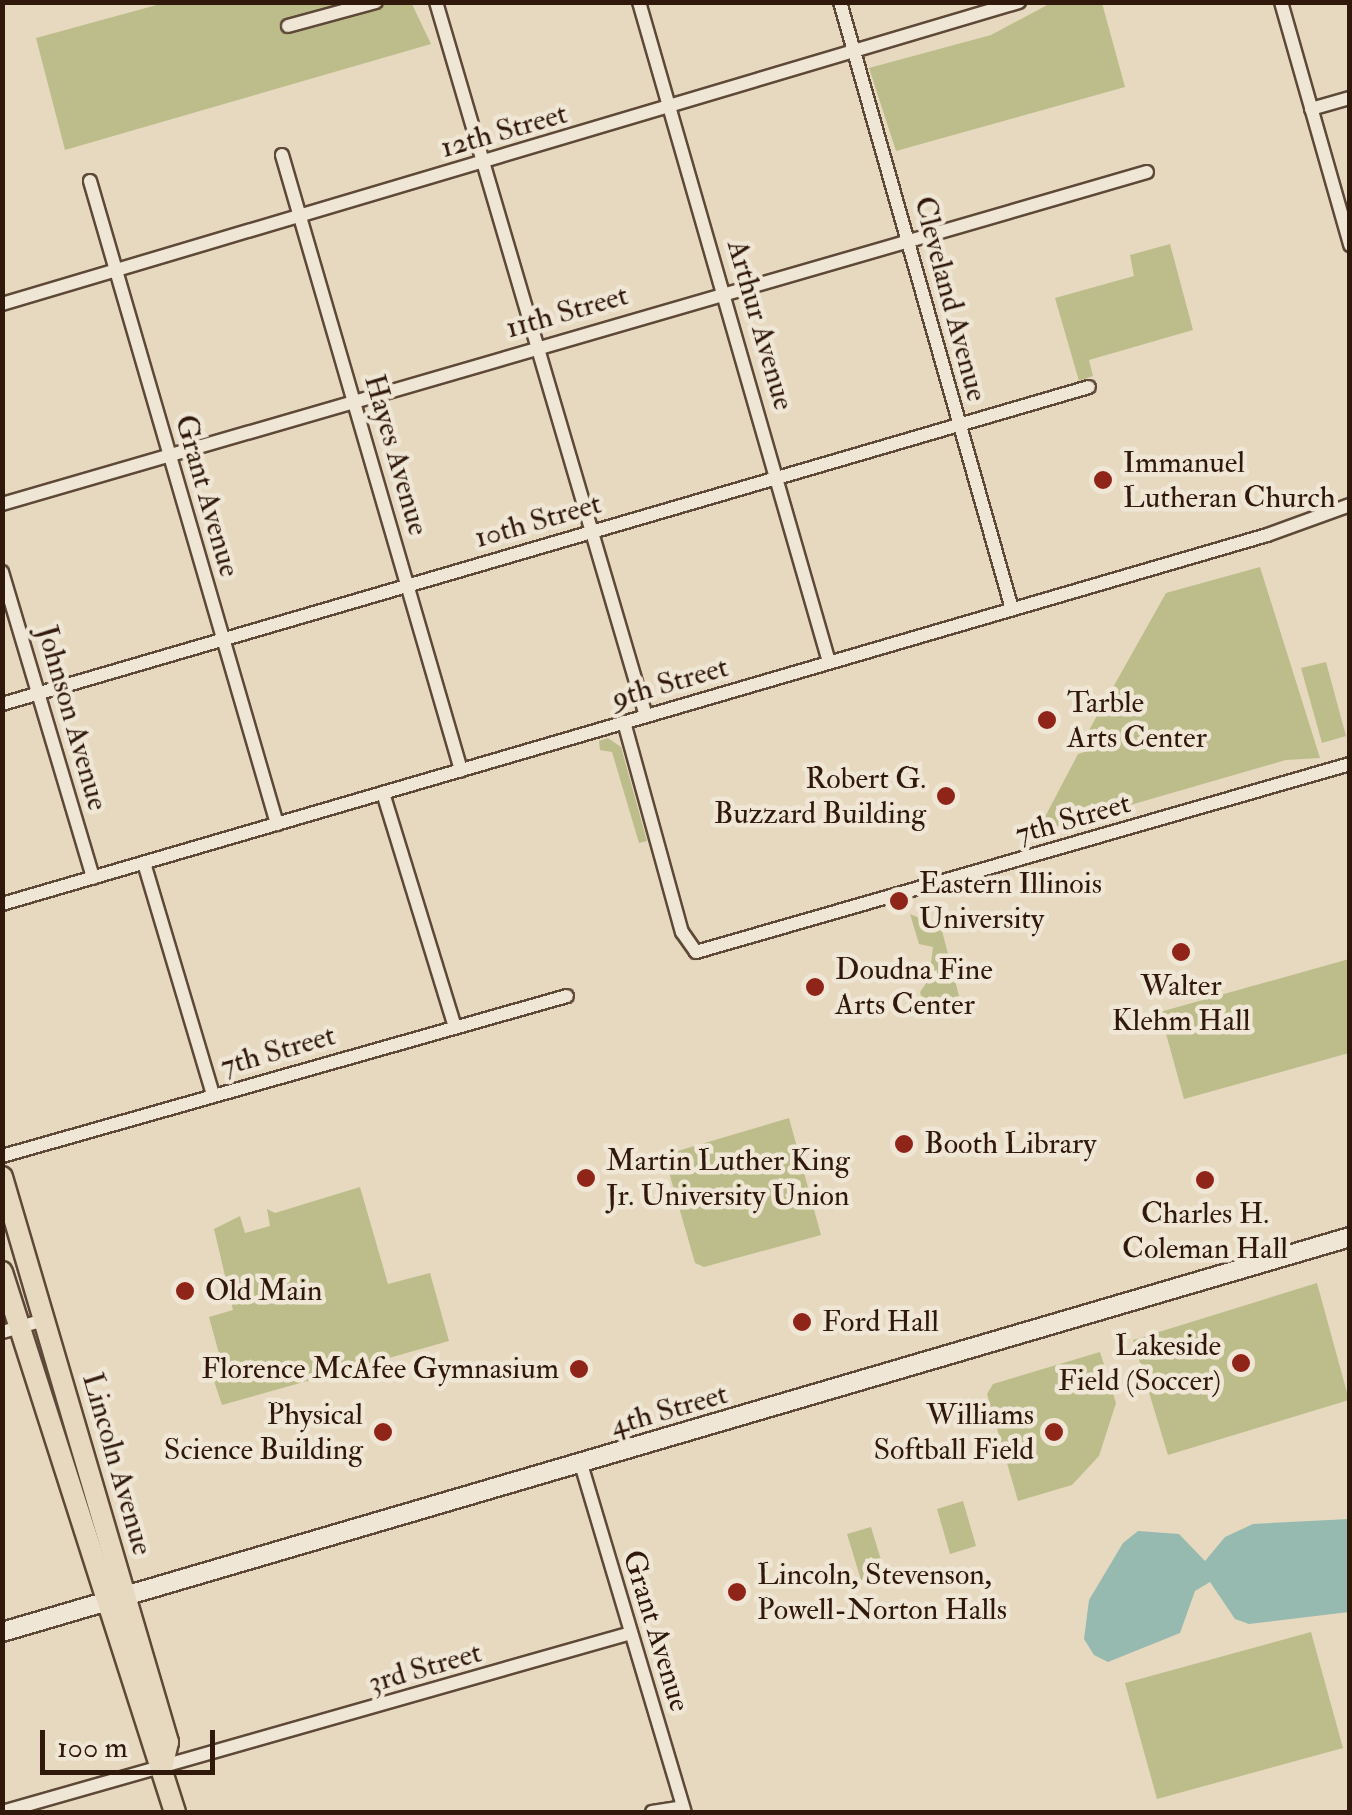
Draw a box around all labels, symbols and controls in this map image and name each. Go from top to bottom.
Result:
street label: 12th Street [437,96,571,166]
street label: Cleveland Avenue [905,193,995,405]
street label: Arthur Avenue [719,236,801,414]
street label: 11th Street [502,277,632,347]
street label: Hayes Avenue [356,370,436,540]
street label: Grant Avenue [167,411,247,581]
place label: Immanuel Lutheran Church [1123,445,1335,516]
marker: Immanuel Lutheran Church [1092,469,1114,491]
street label: 10th Street [471,486,605,556]
street label: Johnson Avenue [28,622,116,814]
street label: 9th Street [608,649,732,717]
place label: Tarble Arts Center [1067,685,1207,756]
marker: Tarble Arts Center [1036,709,1058,731]
place label: Robert G. Buzzard Building [714,761,926,832]
marker: Robert G. Buzzard Building [935,785,957,807]
street label: 7th Street [1011,785,1135,853]
place label: Eastern Illinois University [919,866,1102,936]
marker: Eastern Illinois University [888,890,910,912]
marker: Walter Klehm Hall [1170,941,1192,963]
place label: Doudna Fine Arts Center [835,952,993,1022]
place label: Walter Klehm Hall [1112,968,1250,1038]
marker: Doudna Fine Arts Center [804,976,826,998]
street label: 7th Street [216,1017,340,1085]
place label: Booth Library [924,1126,1096,1162]
marker: Booth Library [893,1133,915,1155]
place label: Martin Luther King Jr. University Union [606,1143,850,1214]
marker: Martin Luther King Jr. University Union [575,1167,597,1189]
marker: Charles H. Coleman Hall [1194,1169,1216,1191]
place label: Charles H. Coleman Hall [1122,1196,1288,1266]
place label: Old Main [205,1273,323,1309]
marker: Old Main [174,1280,196,1302]
place label: Ford Hall [822,1304,939,1340]
marker: Ford Hall [791,1311,813,1333]
place label: Lakeside Field (Soccer) [1058,1328,1221,1398]
place label: Florence McAfee Gymnasium [201,1351,559,1387]
marker: Lakeside Field (Soccer) [1230,1352,1252,1374]
marker: Florence McAfee Gymnasium [568,1358,590,1380]
street label: Lincoln Avenue [74,1369,160,1559]
street label: 4th Street [606,1376,732,1444]
place label: Physical Science Building [164,1397,363,1468]
place label: Williams Softball Field [873,1397,1034,1468]
marker: Physical Science Building [372,1421,394,1443]
marker: Williams Softball Field [1043,1421,1065,1443]
street label: Grant Avenue [614,1546,698,1716]
place label: Lincoln, Stevenson, Powell-Norton Halls [757,1557,1007,1628]
marker: Lincoln, Stevenson, Powell-Norton Halls [726,1581,748,1603]
street label: 3rd Street [364,1635,486,1701]
scale bar [45,1710,220,1772]
text: 100 m [57,1729,128,1766]

